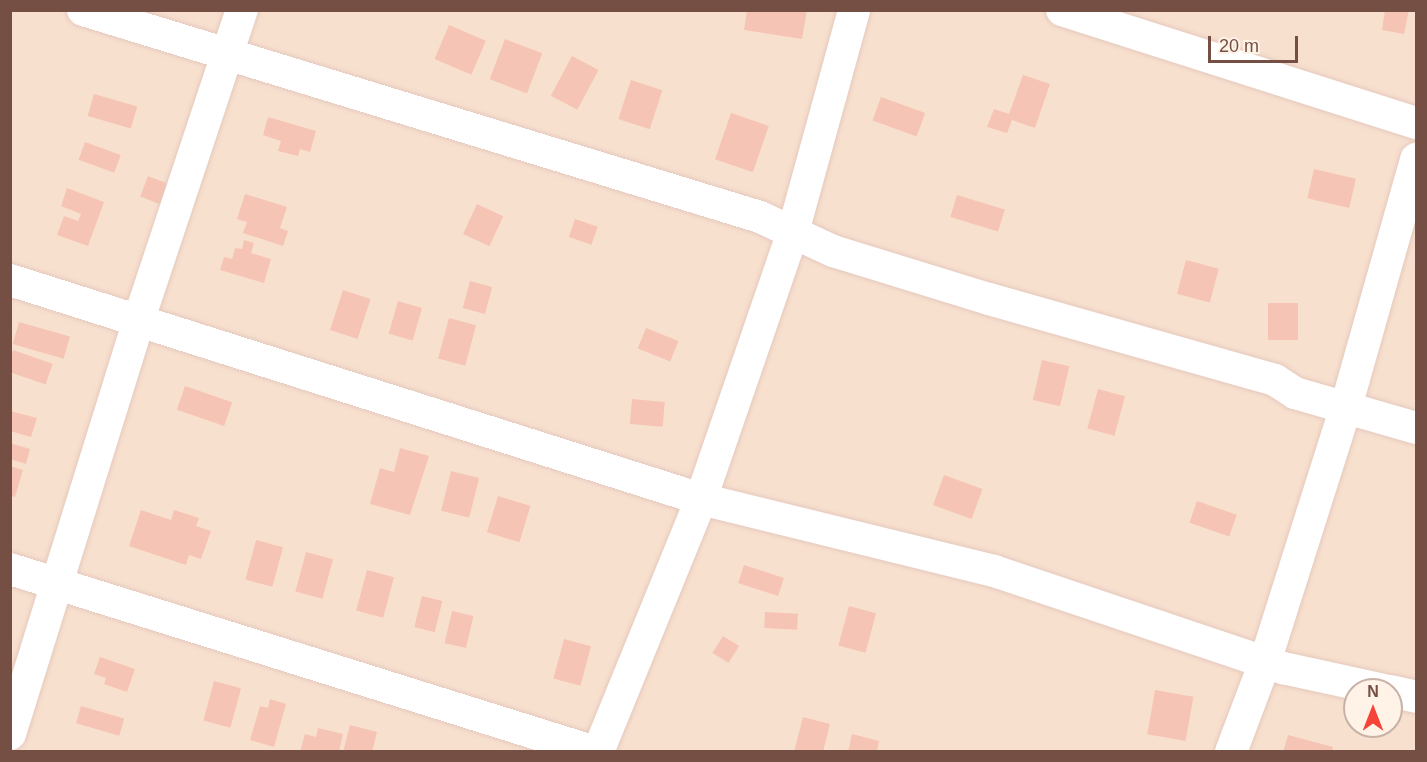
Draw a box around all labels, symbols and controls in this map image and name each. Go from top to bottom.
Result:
scale bar [1211,24,1301,62]
text: 20 m [1219,36,1259,56]
north arrow [1343,678,1403,738]
text: N [1367,683,1379,700]

